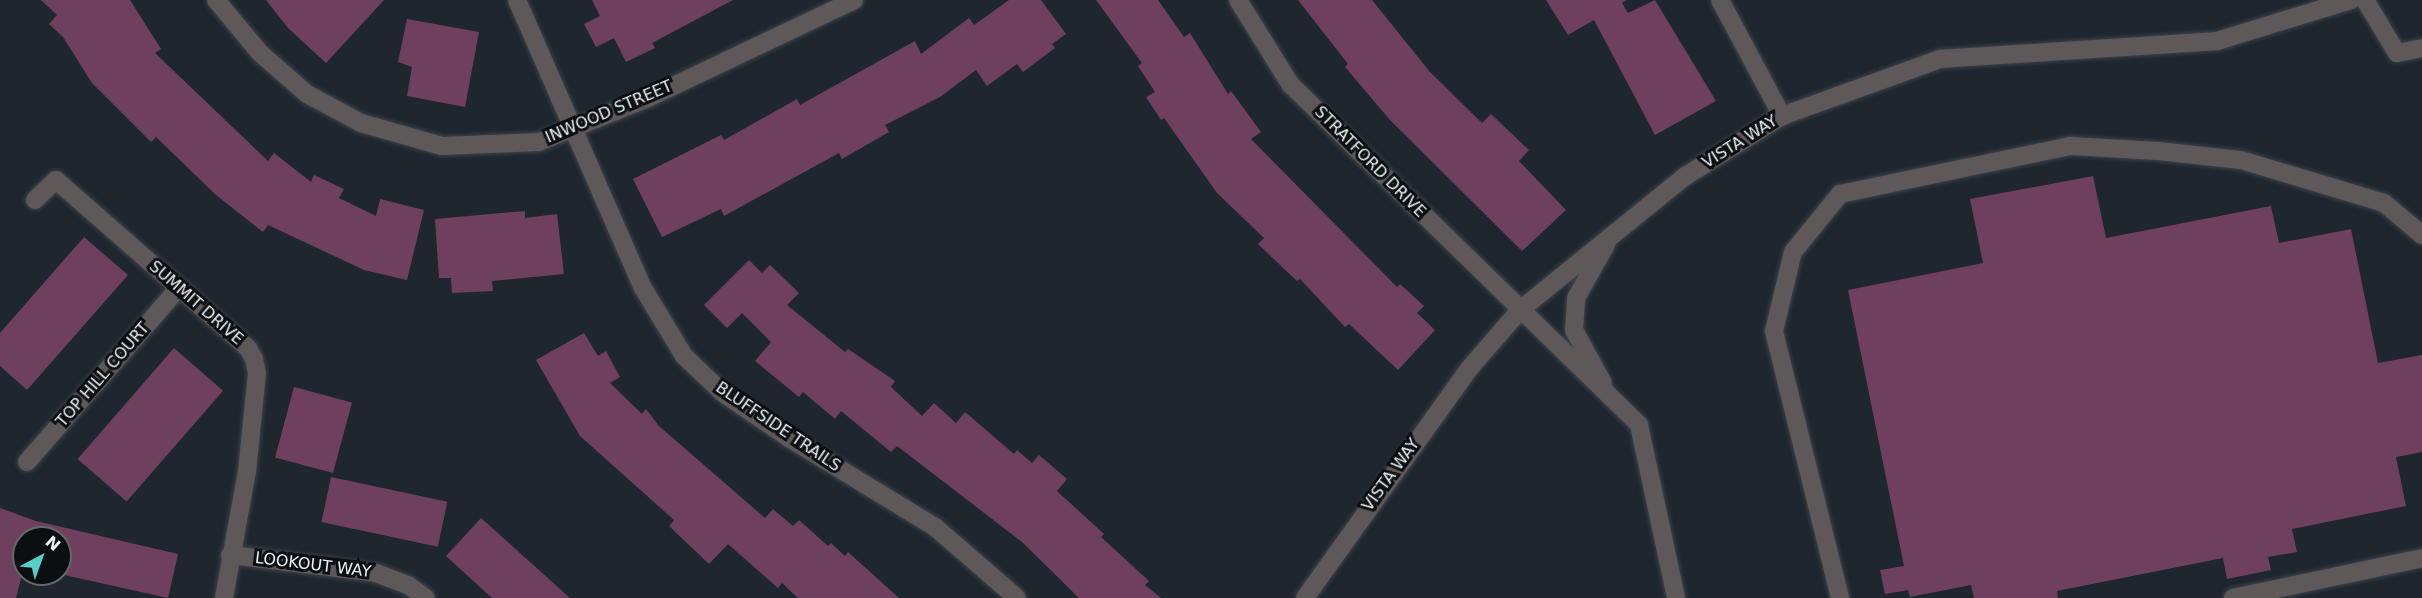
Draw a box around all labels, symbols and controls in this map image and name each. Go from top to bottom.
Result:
street label: INWOOD STREET [543,77,675,147]
street label: STRATFORD DRIVE [1310,102,1430,222]
street label: VISTA WAY [1699,111,1781,173]
street label: SUMMIT DRIVE [145,257,247,349]
street label: TOP HILL COURT [52,319,154,431]
street label: BLUFFSIDE TRAILS [712,378,844,476]
street label: VISTA WAY [1358,435,1424,515]
north arrow [12,526,72,586]
text: N [42,532,64,555]
street label: LOOKOUT WAY [254,548,372,582]

